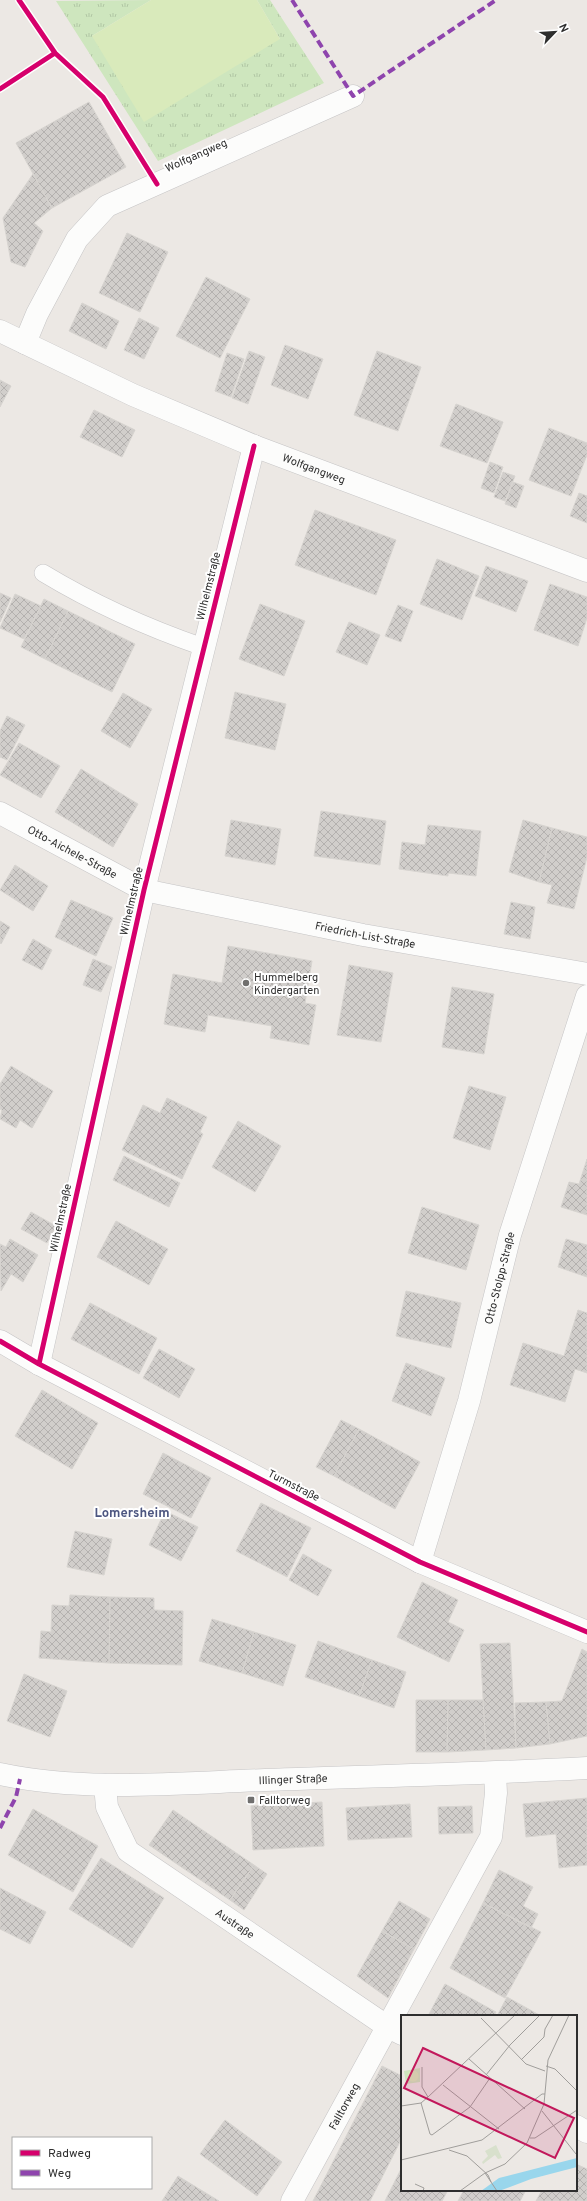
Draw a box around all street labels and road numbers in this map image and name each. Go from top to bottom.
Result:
street label: Wolfgangweg [163,136,230,176]
street label: Wolfgangweg [280,451,347,488]
street label: Wilhelmstraße [194,551,224,622]
street label: Otto-Aichele-Straße [25,823,119,882]
street label: Wilhelmstraße [117,865,147,937]
street label: Friedrich-List-Straße [314,919,416,952]
street label: Wilhelmstraße [47,1182,75,1254]
street label: Otto-Stolpp-Straße [482,1230,519,1326]
street label: Turmstraße [265,1467,322,1505]
street label: Illinger Straße [259,1772,328,1788]
street label: Austraße [212,1906,257,1942]
street label: Falltorweg [326,2081,363,2133]

